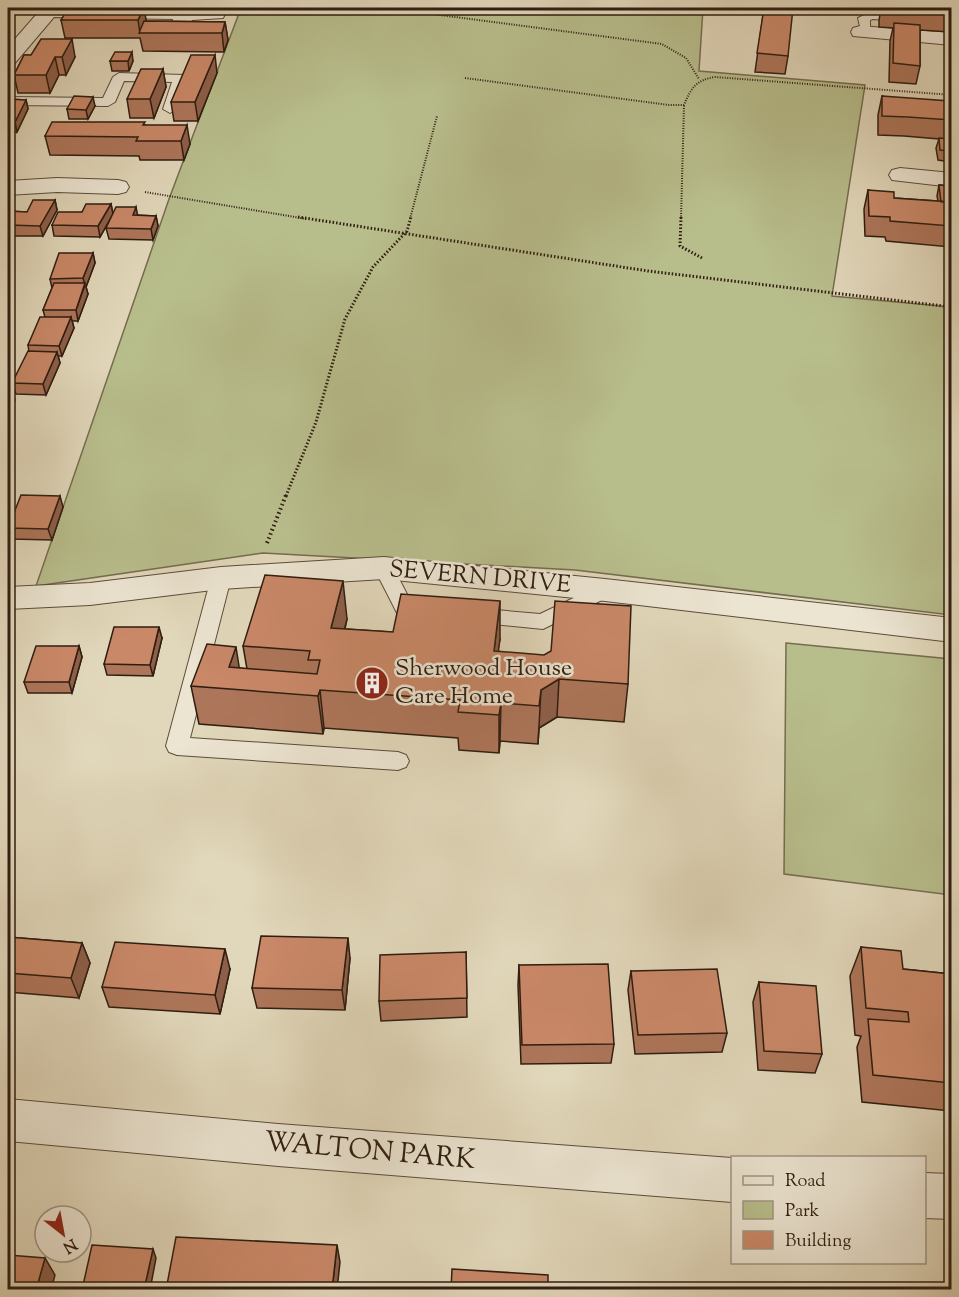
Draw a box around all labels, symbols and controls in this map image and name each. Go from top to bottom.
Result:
street label: SEVERN DRIVE [388,553,573,603]
place label: Sherwood House Care Home [395,652,572,714]
building icon: Sherwood House Care Home [354,665,390,701]
street label: WALTON PARK [263,1123,477,1181]
legend [731,1156,926,1264]
text: Road [785,1169,825,1195]
text: Park [785,1199,820,1225]
north arrow [33,1204,93,1264]
text: Building [785,1229,851,1255]
text: N [58,1232,81,1258]

